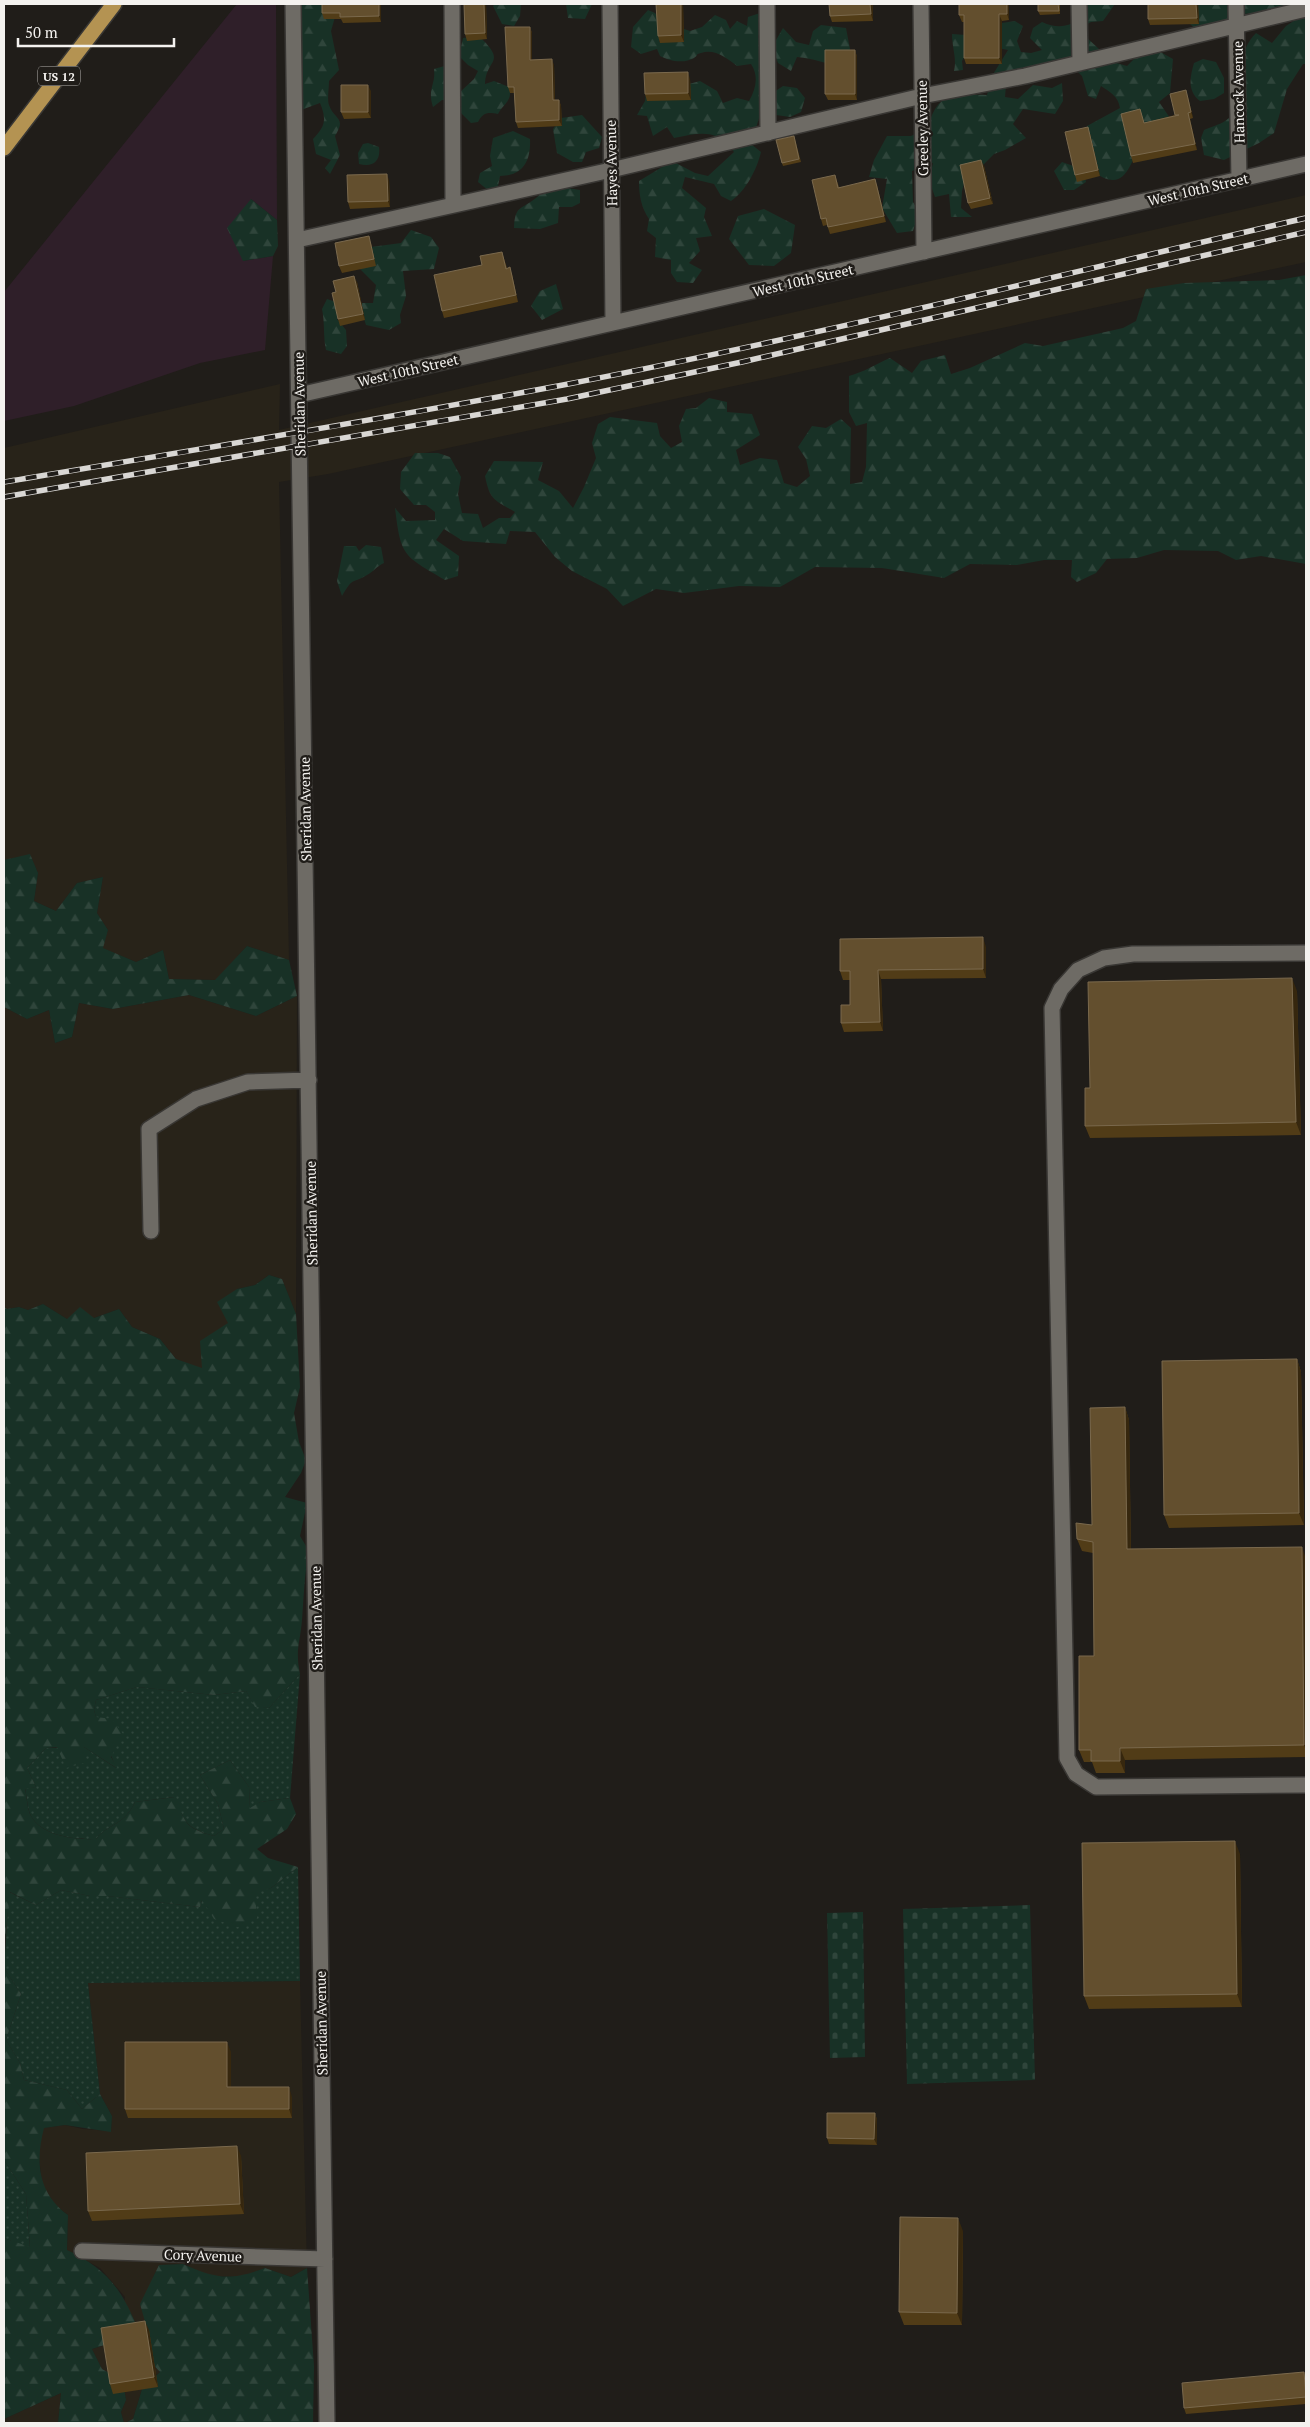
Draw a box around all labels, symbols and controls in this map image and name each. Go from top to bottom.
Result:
scale bar [18,15,174,47]
text: 50 m [25,22,58,42]
street label: Hancock Avenue [1228,41,1248,143]
road number: US 12 [38,66,80,85]
street label: Greeley Avenue [912,80,932,176]
street label: Hayes Avenue [601,120,621,206]
street label: West 10th Street [1146,168,1251,210]
street label: West 10th Street [751,259,856,301]
street label: West 10th Street [356,349,461,391]
street label: Sheridan Avenue [289,352,309,456]
street label: Sheridan Avenue [295,757,315,861]
street label: Sheridan Avenue [301,1161,321,1265]
street label: Sheridan Avenue [306,1566,326,1670]
street label: Sheridan Avenue [311,1971,331,2075]
street label: Cory Avenue [164,2244,242,2266]

